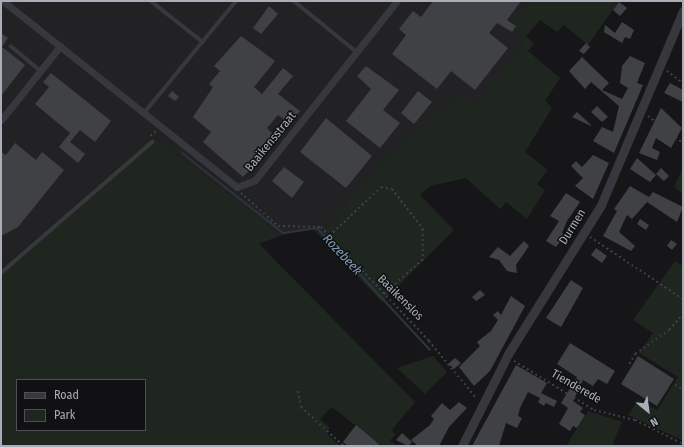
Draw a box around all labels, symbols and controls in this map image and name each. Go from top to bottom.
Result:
street label: Baaikensstraat [243,109,299,175]
street label: Durmen [557,207,589,247]
water label: Rozebeek [319,231,365,279]
street label: Baaikenslos [374,272,426,324]
street label: Tienderede [548,367,604,407]
legend [16,379,146,431]
text: Road [54,388,79,402]
north arrow [628,391,668,431]
text: Park [54,408,75,422]
text: N [648,415,660,429]

